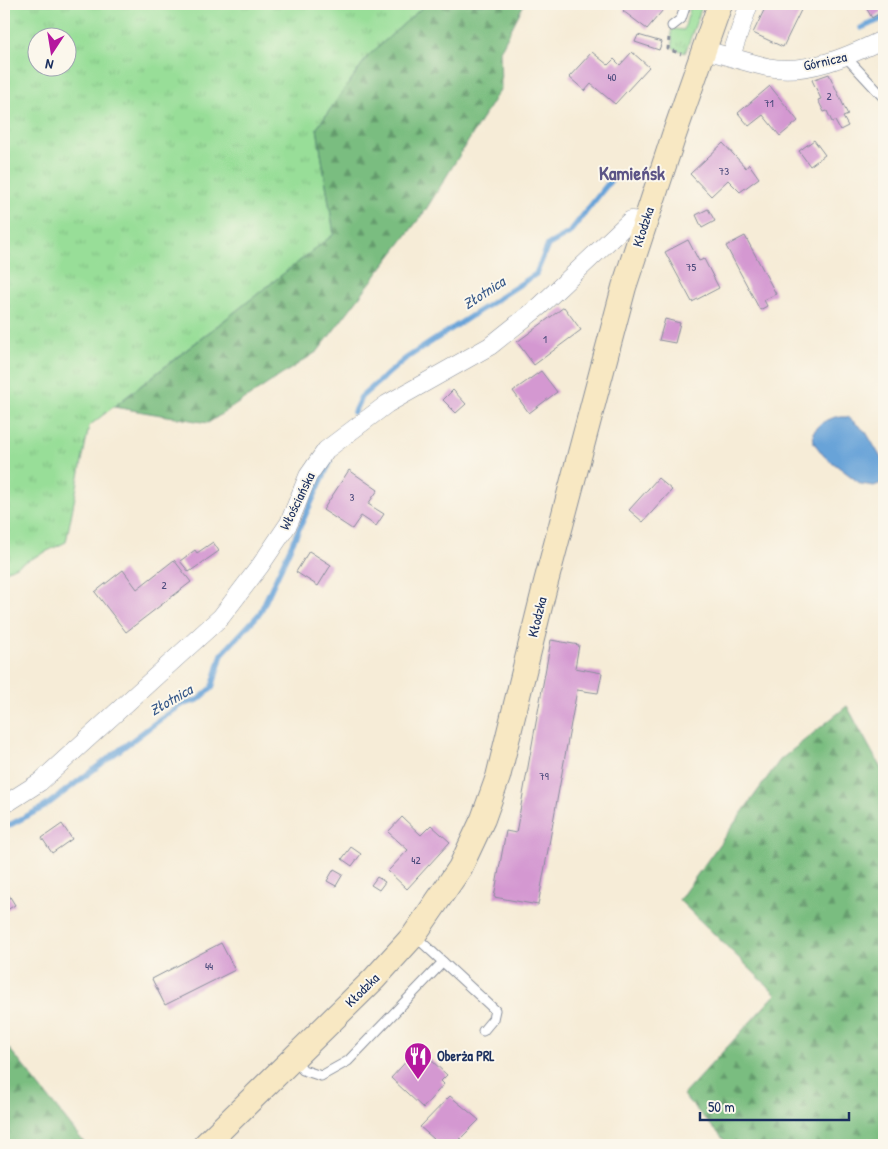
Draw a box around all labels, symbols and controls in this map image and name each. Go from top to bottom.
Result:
north arrow [28,28,78,78]
street label: Górnicza [801,46,849,75]
text: N [43,55,55,75]
house number: 40 [607,70,617,84]
house number: 2 [826,89,832,103]
house number: 71 [764,96,774,110]
district label: Kamieńsk [599,160,665,186]
house number: 73 [719,164,729,178]
street label: Kłodzka [627,204,658,249]
house number: 75 [686,260,696,274]
water label: Złotnica [459,270,511,314]
house number: 1 [543,332,547,346]
street label: Włościańska [274,468,319,533]
house number: 3 [350,490,355,504]
house number: 2 [161,578,167,592]
street label: Kłodzka [522,594,551,639]
water label: Złotnica [145,678,198,720]
house number: 79 [539,769,549,783]
house number: 42 [411,853,421,867]
house number: 44 [205,959,213,973]
street label: Kłodzka [340,968,383,1011]
restaurant icon: Oberża PRL [403,1041,433,1080]
place label: Oberża PRL [437,1046,495,1065]
scale bar [700,1089,849,1121]
text: 50 m [708,1096,735,1117]

